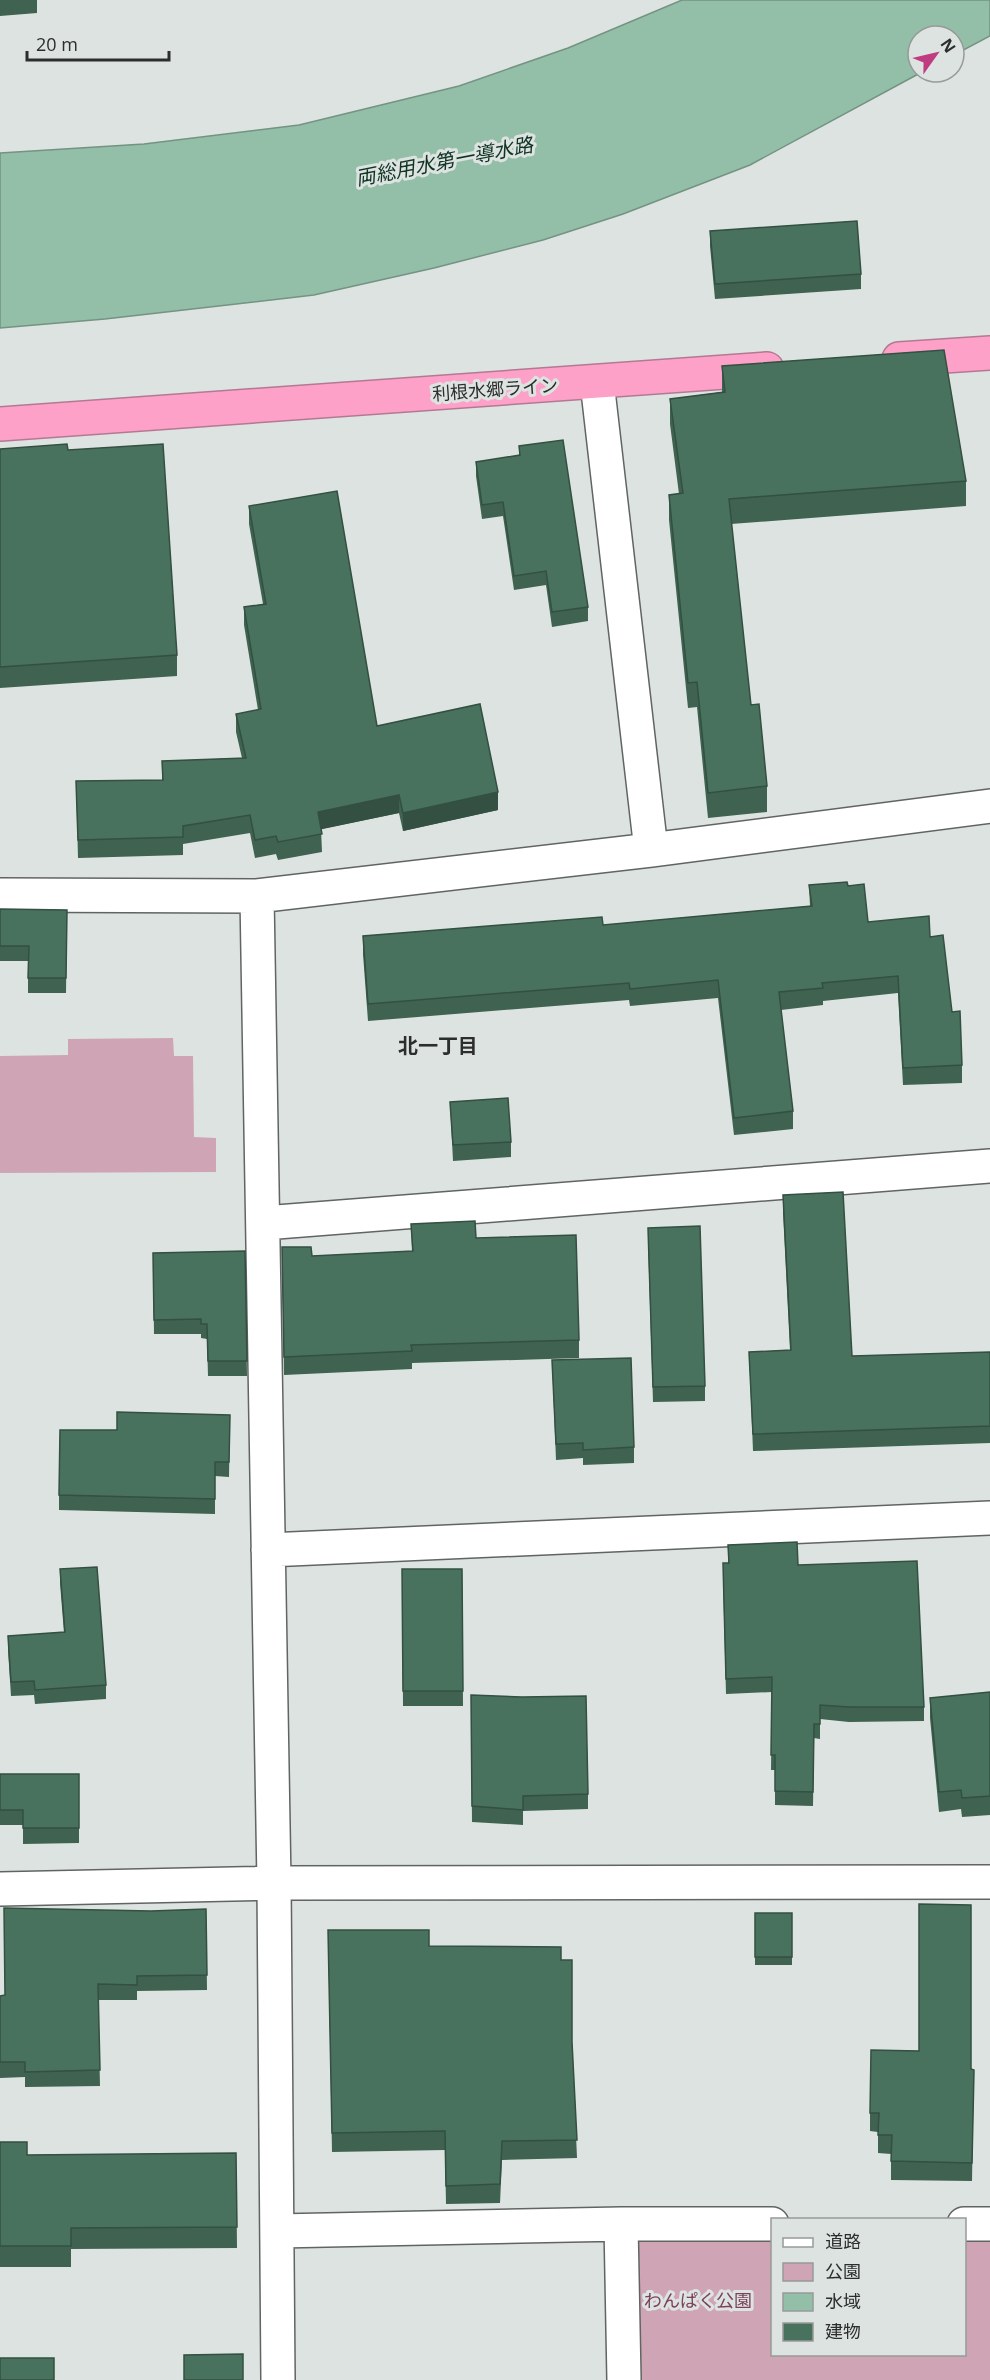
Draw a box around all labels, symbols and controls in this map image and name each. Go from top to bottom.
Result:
scale bar [27,24,170,62]
north arrow [906,24,966,84]
text: 20 m [36,32,78,56]
text: N [936,34,961,57]
water label: 両総用水第一導水路 [353,130,537,191]
street label: 利根水郷ライン [431,373,559,405]
district label: 北一丁目 [398,1032,478,1059]
legend [771,2218,966,2356]
text: 道路 [825,2229,861,2253]
text: 公園 [825,2259,861,2283]
park label: わんぱく公園 [644,2288,752,2312]
text: 水域 [825,2289,861,2313]
text: 建物 [825,2319,861,2343]

